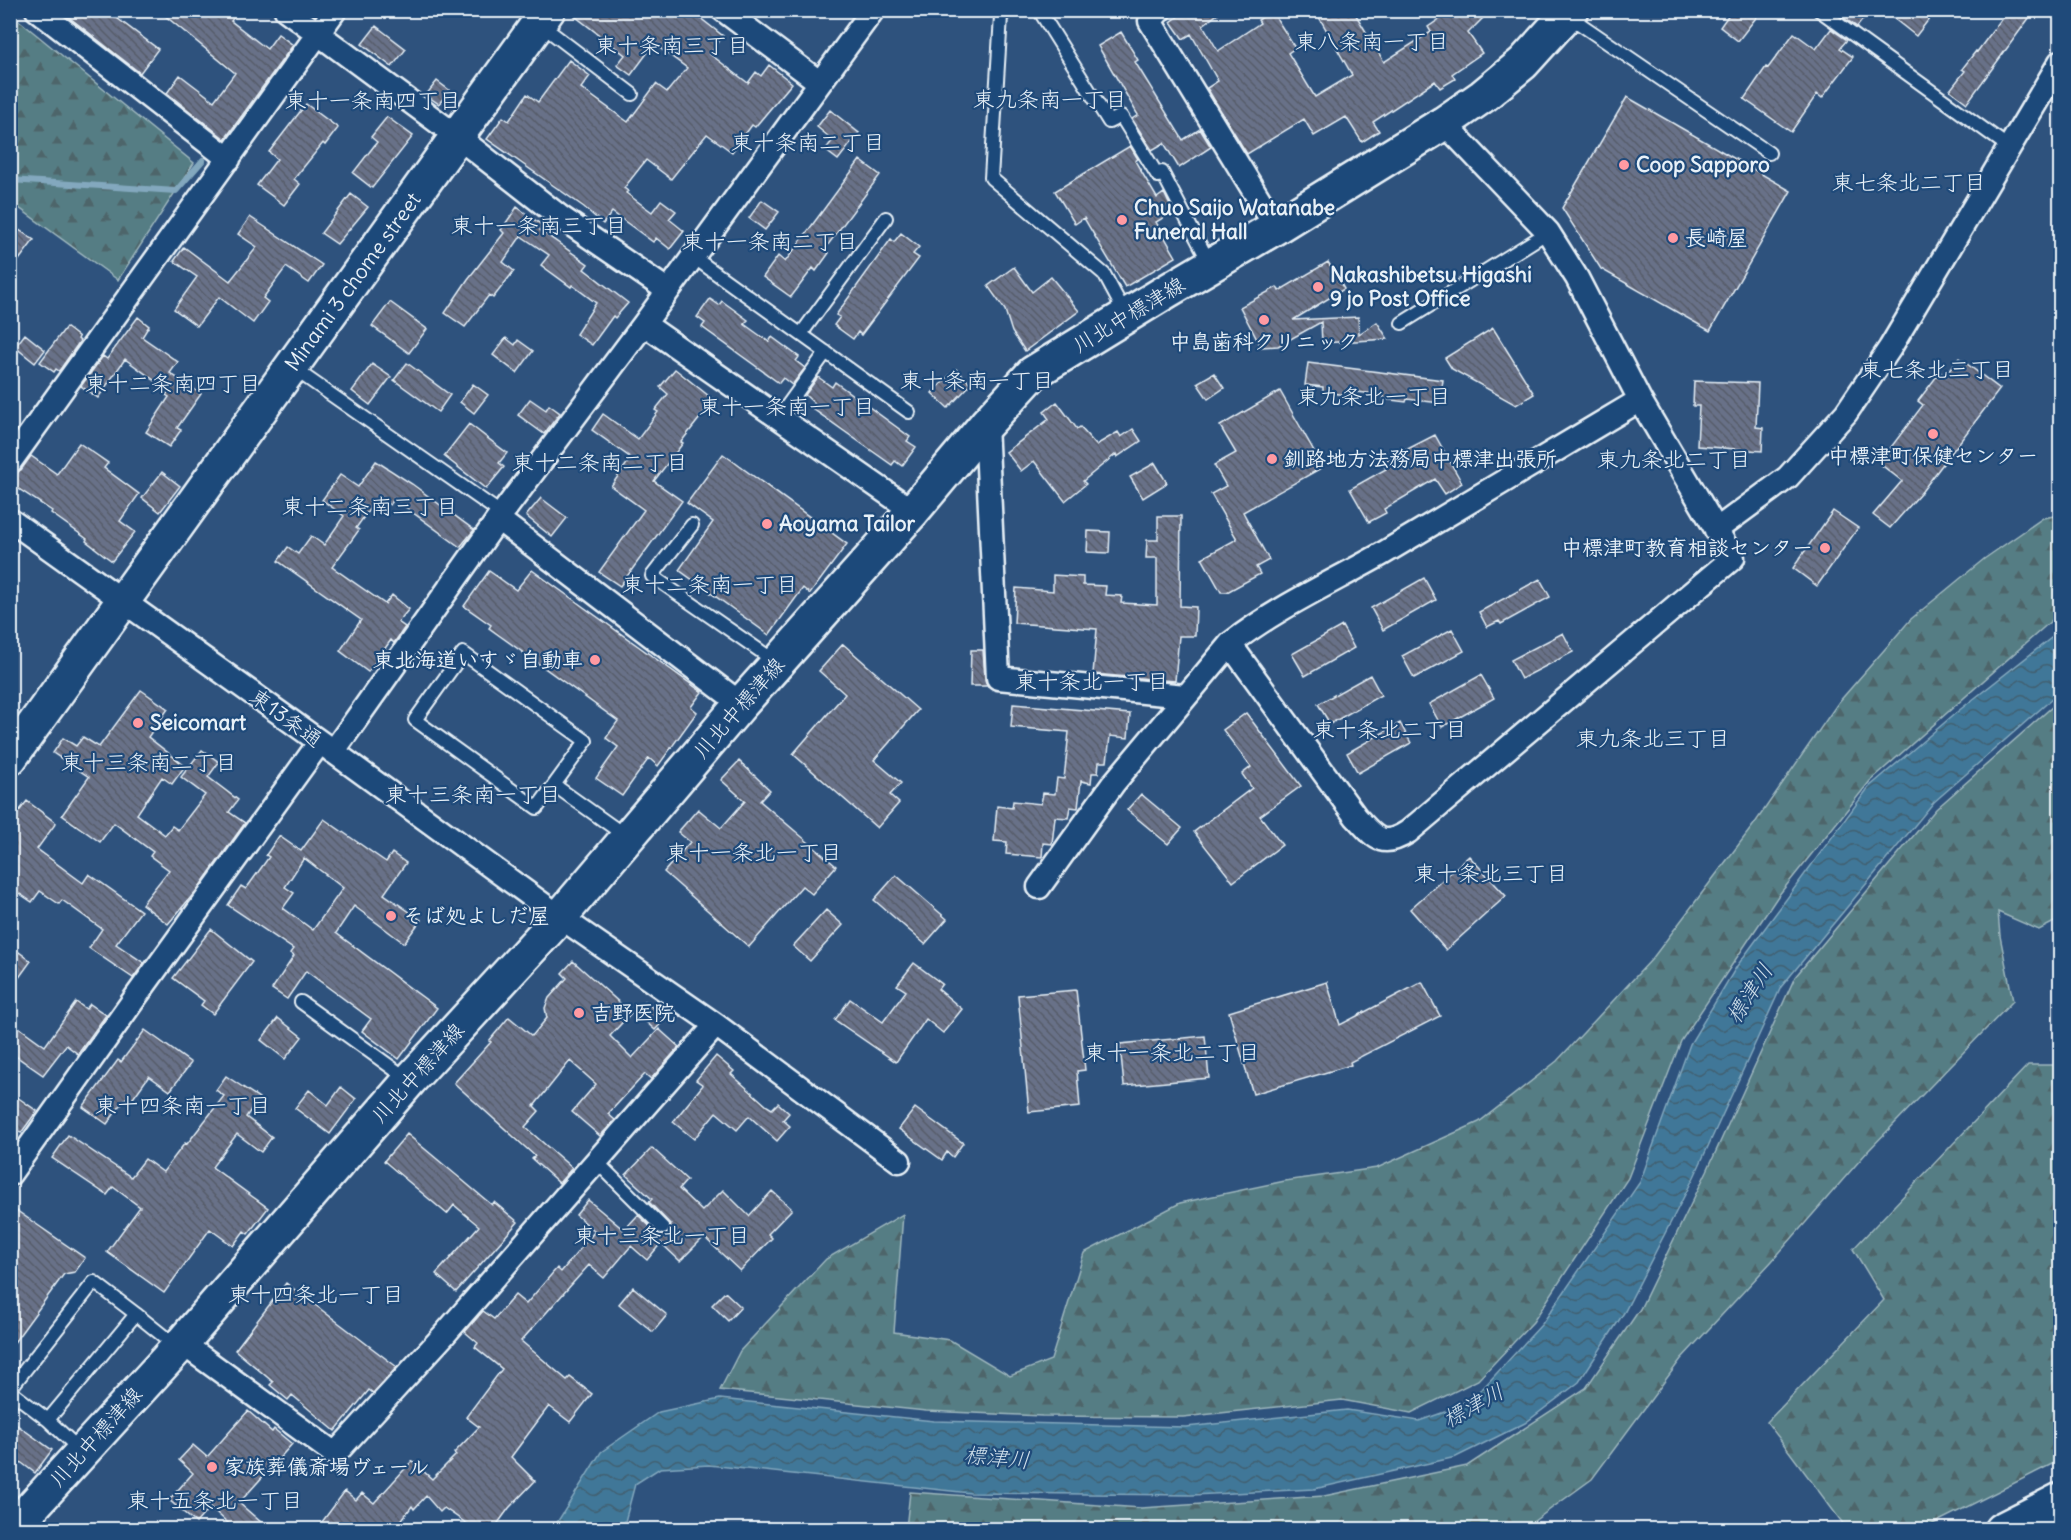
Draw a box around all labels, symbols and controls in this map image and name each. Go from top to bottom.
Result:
district label: 東八条南一丁目 [1295,27,1449,55]
district label: 東十条南三丁目 [595,31,749,59]
district label: 東九条南一丁目 [973,85,1127,113]
district label: 東十一条南四丁目 [285,86,461,114]
district label: 東十条南二丁目 [731,128,885,156]
place label: Coop Sapporo [1636,151,1770,178]
marker: Coop Sapporo [1617,158,1631,172]
district label: 東七条北二丁目 [1832,168,1986,196]
street label: Minami 3 chome street [279,187,427,376]
place label: Chuo Saijo Watanabe Funeral Hall [1134,194,1335,245]
district label: 東十一条南三丁目 [451,211,627,239]
marker: Chuo Saijo Watanabe Funeral Hall [1115,213,1129,227]
place label: 長崎屋 [1685,224,1748,251]
district label: 東十一条南二丁目 [682,227,858,255]
marker: 長崎屋 [1666,231,1680,245]
place label: Nakashibetsu Higashi 9 jo Post Office [1330,261,1532,312]
street label: 川北中標津線 [1068,271,1190,359]
marker: Nakashibetsu Higashi 9 jo Post Office [1311,280,1325,294]
marker: 中島歯科クリニック [1257,313,1271,327]
place label: 中島歯科クリニック [1170,328,1359,355]
district label: 東七条北三丁目 [1860,355,2014,383]
district label: 東十条南一丁目 [900,366,1054,394]
district label: 東十二条南四丁目 [85,369,261,397]
district label: 東九条北一丁目 [1297,382,1451,410]
district label: 東十一条南一丁目 [699,392,875,420]
marker: 中標津町保健センター [1926,427,1940,441]
place label: 中標津町保健センター [1828,442,2038,469]
place label: 釧路地方法務局中標津出張所 [1284,445,1557,472]
district label: 東九条北二丁目 [1597,445,1751,473]
district label: 東十二条南二丁目 [512,448,688,476]
marker: 釧路地方法務局中標津出張所 [1265,452,1279,466]
district label: 東十二条南三丁目 [282,492,458,520]
place label: Aoyama Tailor [779,510,915,537]
marker: Aoyama Tailor [760,517,774,531]
place label: 中標津町教育相談センター [1561,534,1813,561]
marker: 中標津町教育相談センター [1818,541,1832,555]
district label: 東十二条南一丁目 [622,570,798,598]
place label: 東北海道いすゞ自動車 [373,646,583,673]
street label: 川北中標津線 [687,651,790,764]
marker: 東北海道いすゞ自動車 [588,653,602,667]
district label: 東十条北一丁目 [1015,667,1169,695]
street label: 東13条通 [245,682,328,753]
place label: Seicomart [150,709,247,736]
district label: 東十条北二丁目 [1313,715,1467,743]
marker: Seicomart [131,716,145,730]
district label: 東九条北三丁目 [1576,724,1730,752]
district label: 東十三条南二丁目 [61,748,237,776]
district label: 東十三条南一丁目 [385,780,561,808]
district label: 東十一条北一丁目 [666,838,842,866]
district label: 東十条北三丁目 [1414,859,1568,887]
place label: そば処よしだ屋 [403,902,550,929]
marker: そば処よしだ屋 [384,909,398,923]
water label: 標津川 [1719,958,1779,1028]
place label: 吉野医院 [591,999,675,1026]
marker: 吉野医院 [572,1006,586,1020]
street label: 川北中標津線 [365,1017,470,1129]
district label: 東十一条北二丁目 [1084,1038,1260,1066]
district label: 東十四条南一丁目 [95,1091,271,1119]
district label: 東十三条北一丁目 [574,1221,750,1249]
district label: 東十四条北一丁目 [228,1280,404,1308]
water label: 標津川 [1437,1377,1509,1433]
street label: 川北中標津線 [43,1381,148,1493]
water label: 標津川 [963,1440,1031,1474]
place label: 家族葬儀斎場ヴェール [224,1453,429,1480]
marker: 家族葬儀斎場ヴェール [205,1460,219,1474]
district label: 東十五条北一丁目 [127,1486,303,1514]

